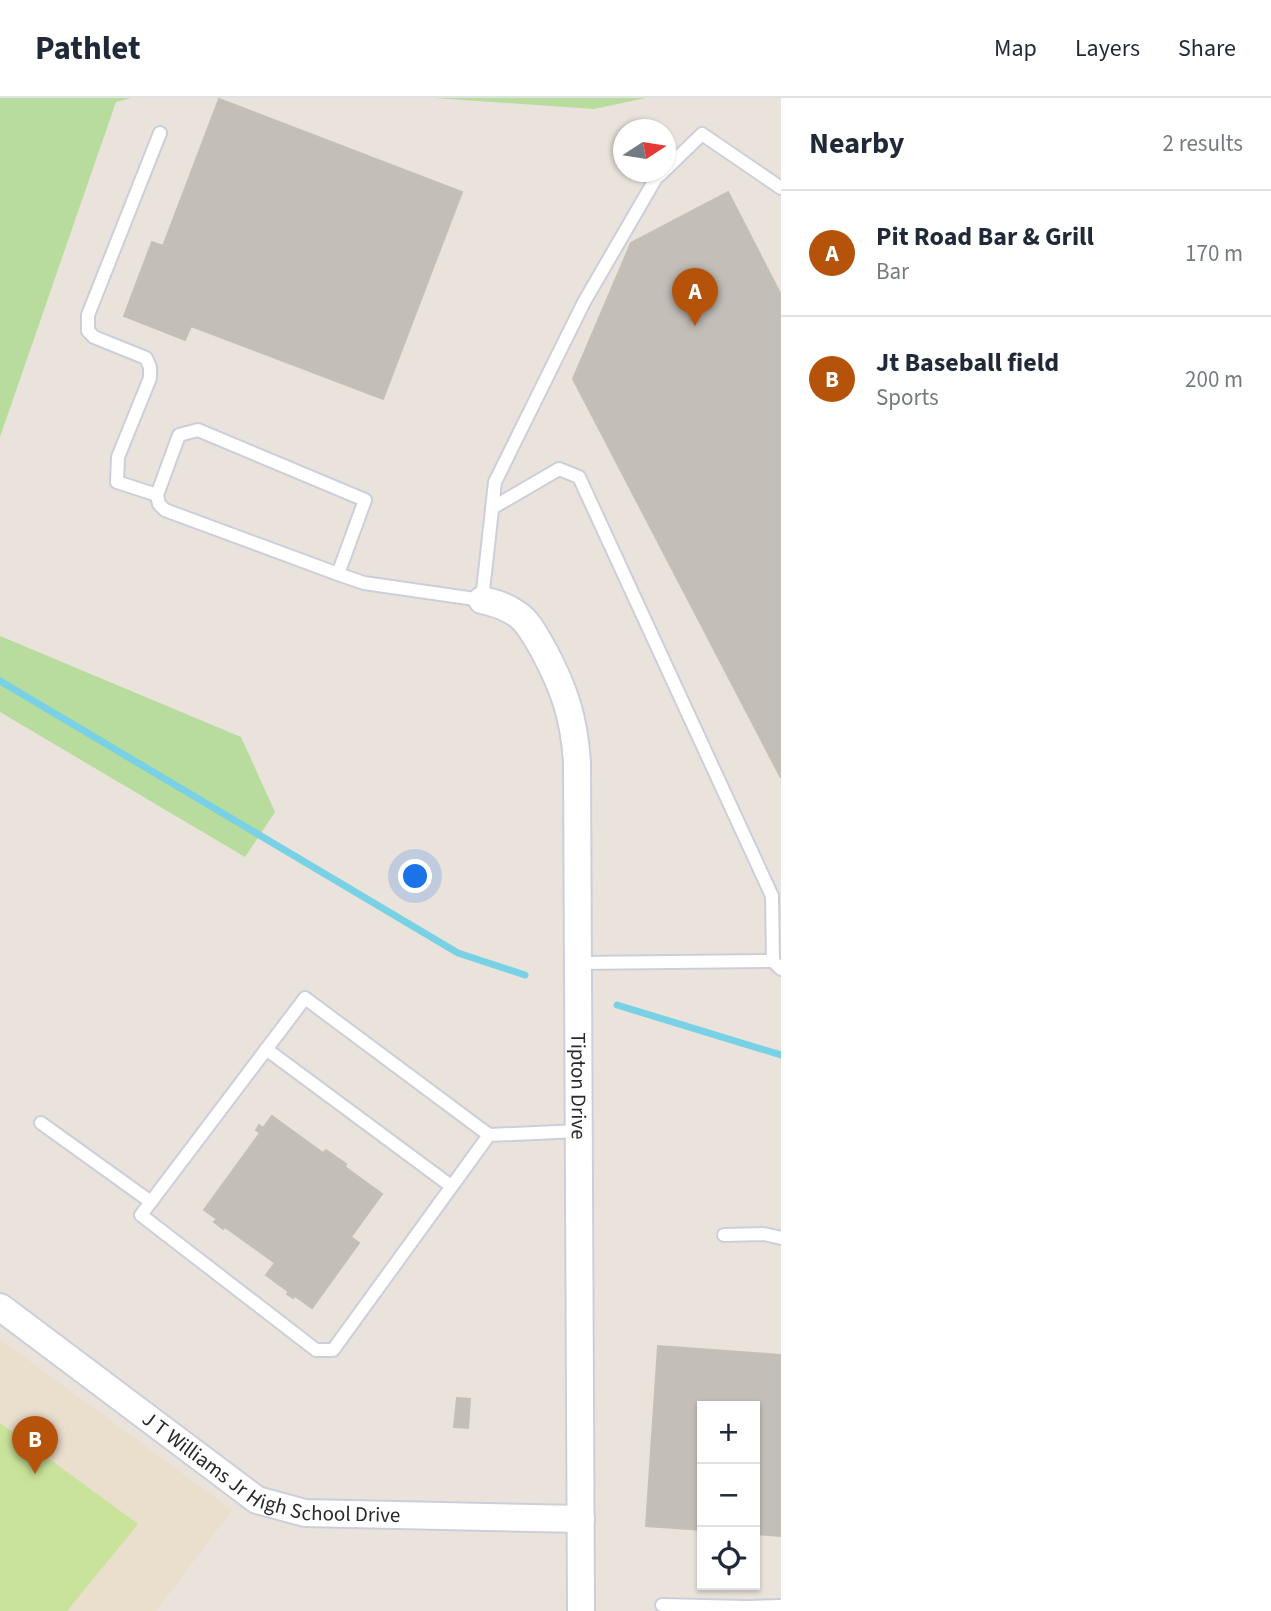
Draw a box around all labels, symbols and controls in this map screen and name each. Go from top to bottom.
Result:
text: Pathlet [35,25,141,72]
text: Map [994,31,1037,66]
text: Layers [1075,31,1140,66]
text: Share [1178,31,1236,66]
north arrow [613,119,676,182]
text: Nearby [809,122,904,165]
text: 2 results [1163,127,1243,160]
text: Pit Road Bar & Grill [876,218,1094,255]
text: A [825,237,839,270]
text: 170 m [1185,237,1243,270]
text: Bar [876,255,909,288]
pin: A [672,268,718,326]
text: Jt Baseball field [876,344,1059,381]
text: B [825,363,839,396]
text: 200 m [1185,363,1243,396]
text: Sports [876,381,939,414]
your location [398,859,432,893]
street label: Tipton Drive [563,1032,594,1140]
map controls [697,1401,760,1590]
button: + [697,1401,760,1464]
street label: J T Williams Jr High School Drive [136,1404,401,1530]
pin: B [12,1416,58,1474]
button: − [697,1464,760,1527]
button: locate [697,1527,760,1590]

